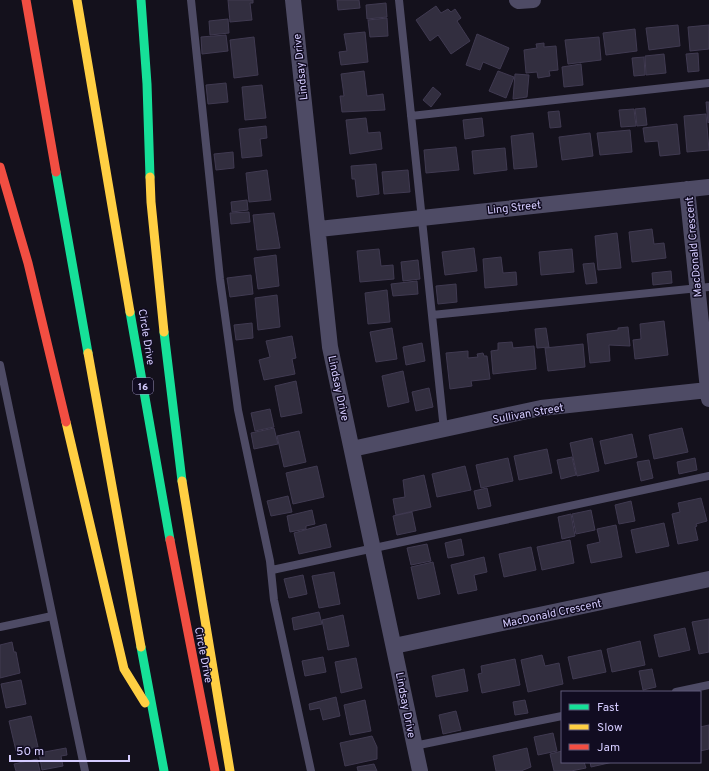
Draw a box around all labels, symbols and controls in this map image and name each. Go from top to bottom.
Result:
street label: Lindsay Drive [291,33,311,101]
street label: MacDonald Crescent [683,196,705,298]
street label: Ling Street [486,198,542,218]
street label: Circle Drive [135,308,157,366]
street label: Lindsay Drive [324,354,352,422]
road number: 16 [133,378,153,394]
street label: Sullivan Street [492,401,565,427]
street label: MacDonald Crescent [501,597,603,631]
street label: Circle Drive [191,626,215,685]
street label: Lindsay Drive [392,671,418,739]
legend [561,691,701,763]
text: Fast [597,700,619,716]
text: Slow [597,720,623,736]
scale bar [10,737,129,763]
text: Jam [597,740,620,756]
text: 50 m [16,744,44,760]

